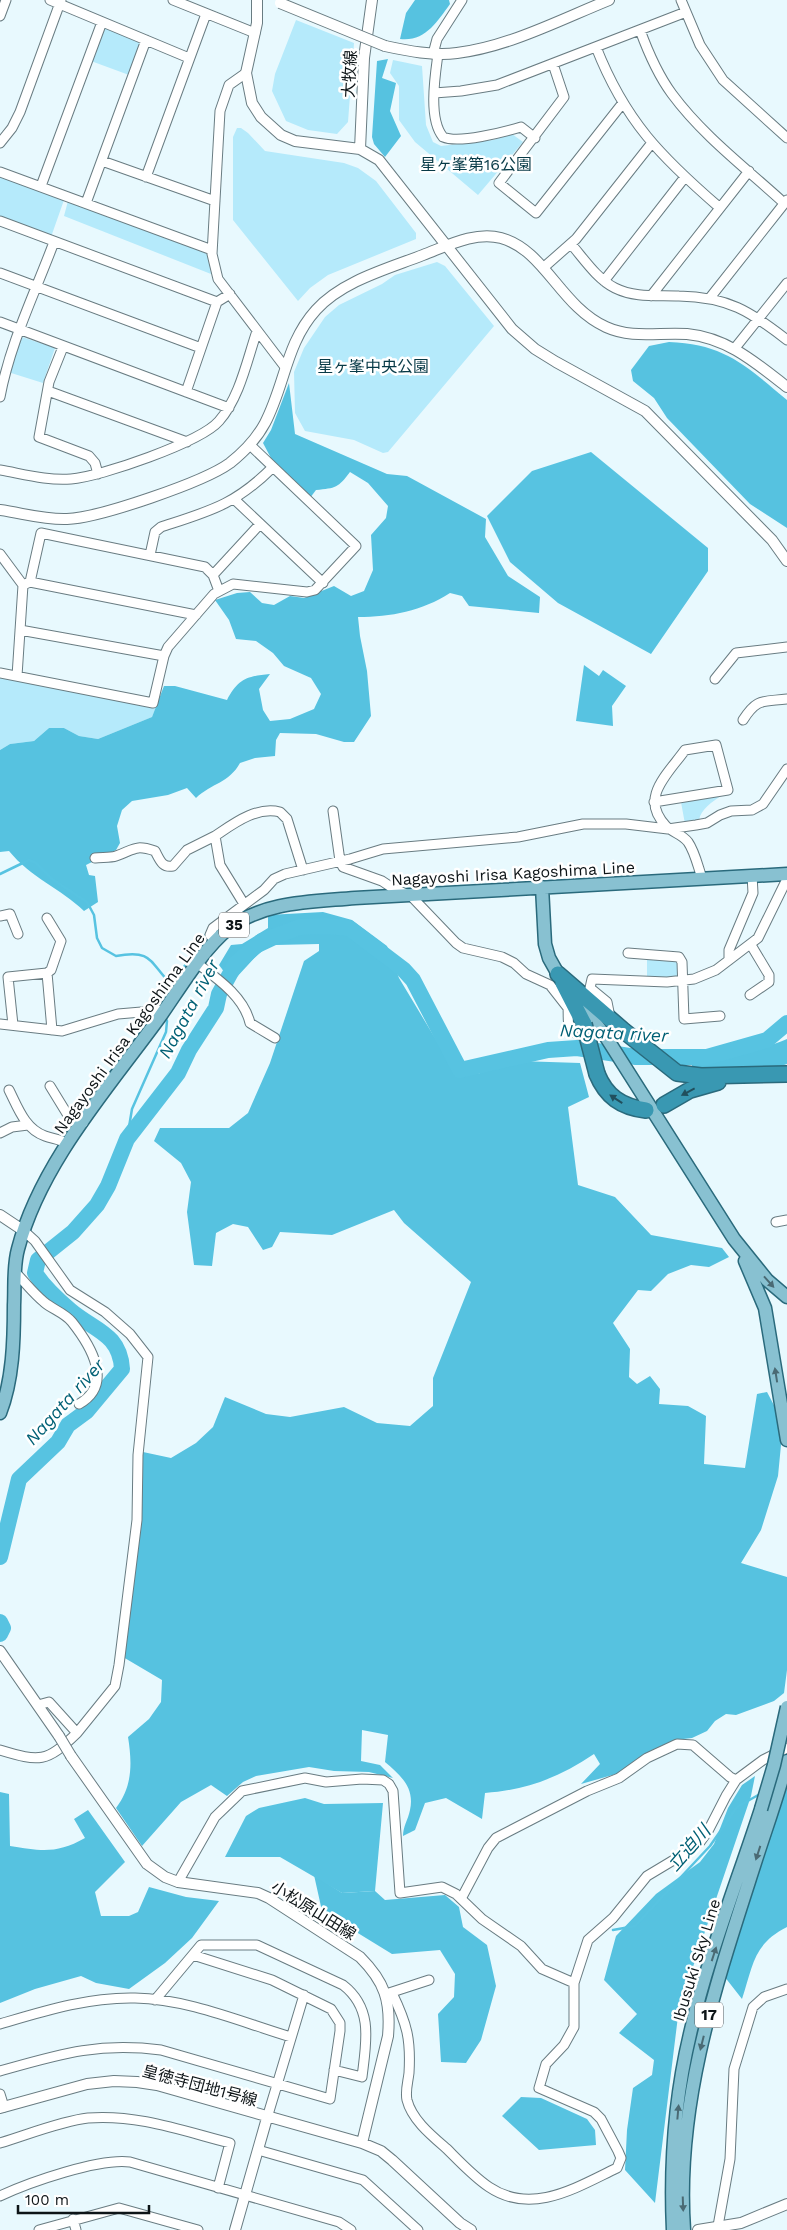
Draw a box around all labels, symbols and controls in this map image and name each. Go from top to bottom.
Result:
street label: 大牧線 [339,50,360,98]
park label: 星ヶ峯第16公園 [420,155,532,174]
park label: 星ヶ峯中央公園 [317,357,429,376]
street label: Nagayoshi Irisa Kagoshima Line [391,858,635,889]
road number: 35 [219,912,249,938]
street label: Nagayoshi Irisa Kagoshima Line [50,929,209,1138]
water label: Nagata river [154,955,224,1062]
water label: Nagata river [559,1019,670,1046]
one-way arrow [680,1088,695,1096]
one-way arrow [609,1094,622,1104]
one-way arrow [763,1276,775,1288]
water label: Nagata river [21,1354,109,1449]
one-way arrow [772,1366,780,1382]
water label: 立迫川 [663,1819,716,1875]
one-way arrow [754,1846,762,1861]
street label: 小松原山田線 [268,1877,359,1944]
street label: Ibusuki Sky Line [669,1897,724,2024]
one-way arrow [711,1946,718,1961]
road number: 17 [695,2002,723,2028]
one-way arrow [698,2035,706,2050]
street label: 皇徳寺団地1号線 [140,2061,259,2110]
one-way arrow [674,2103,682,2119]
scale bar [18,2182,149,2214]
text: 100 m [25,2191,69,2209]
one-way arrow [679,2196,687,2212]

